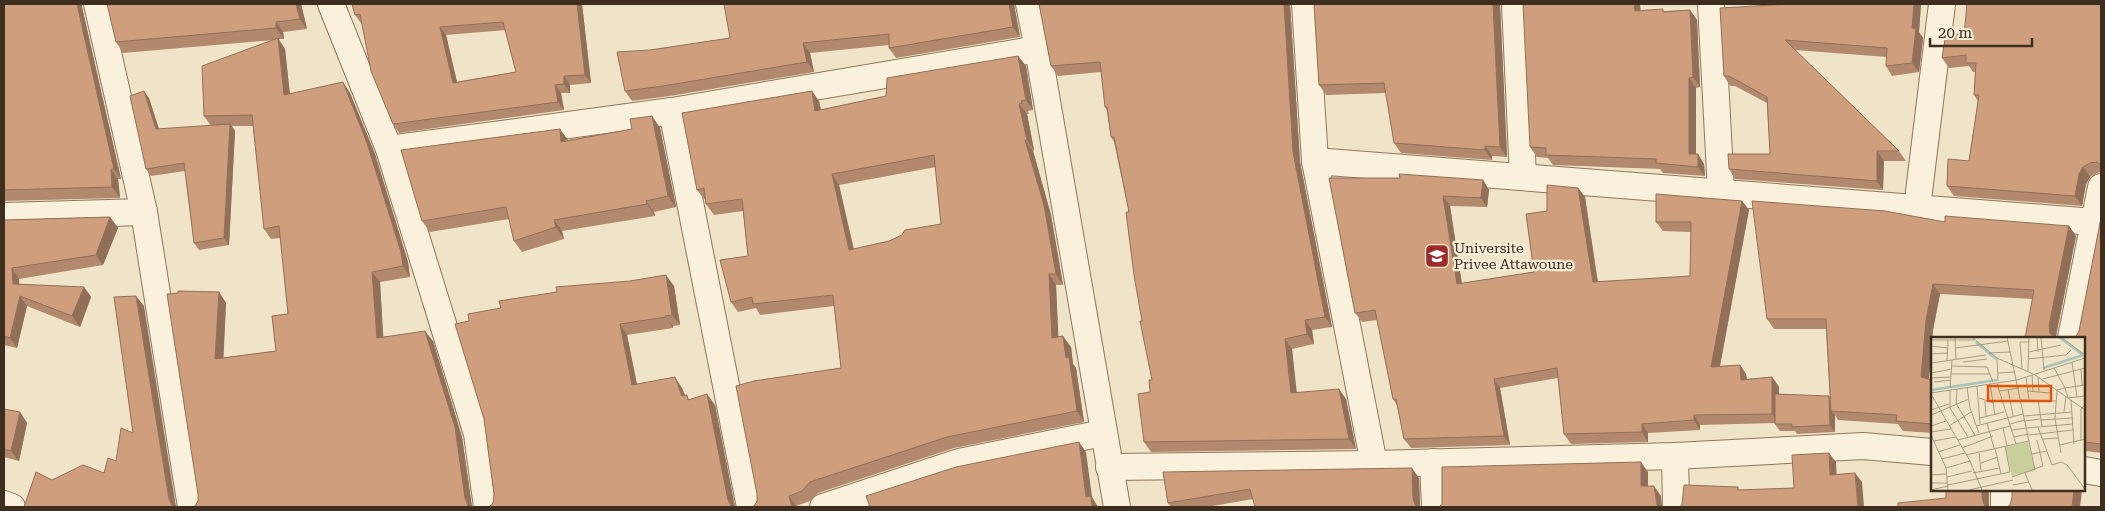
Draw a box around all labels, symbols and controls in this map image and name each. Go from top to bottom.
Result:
scale bar [1930,15,2032,47]
text: 20 m [1938,24,1973,42]
place label: Universite Privee Attawoune [1454,240,1573,272]
school or university icon: Universite Privee Attawoune [1424,243,1450,269]
inset map [1931,337,2085,491]

